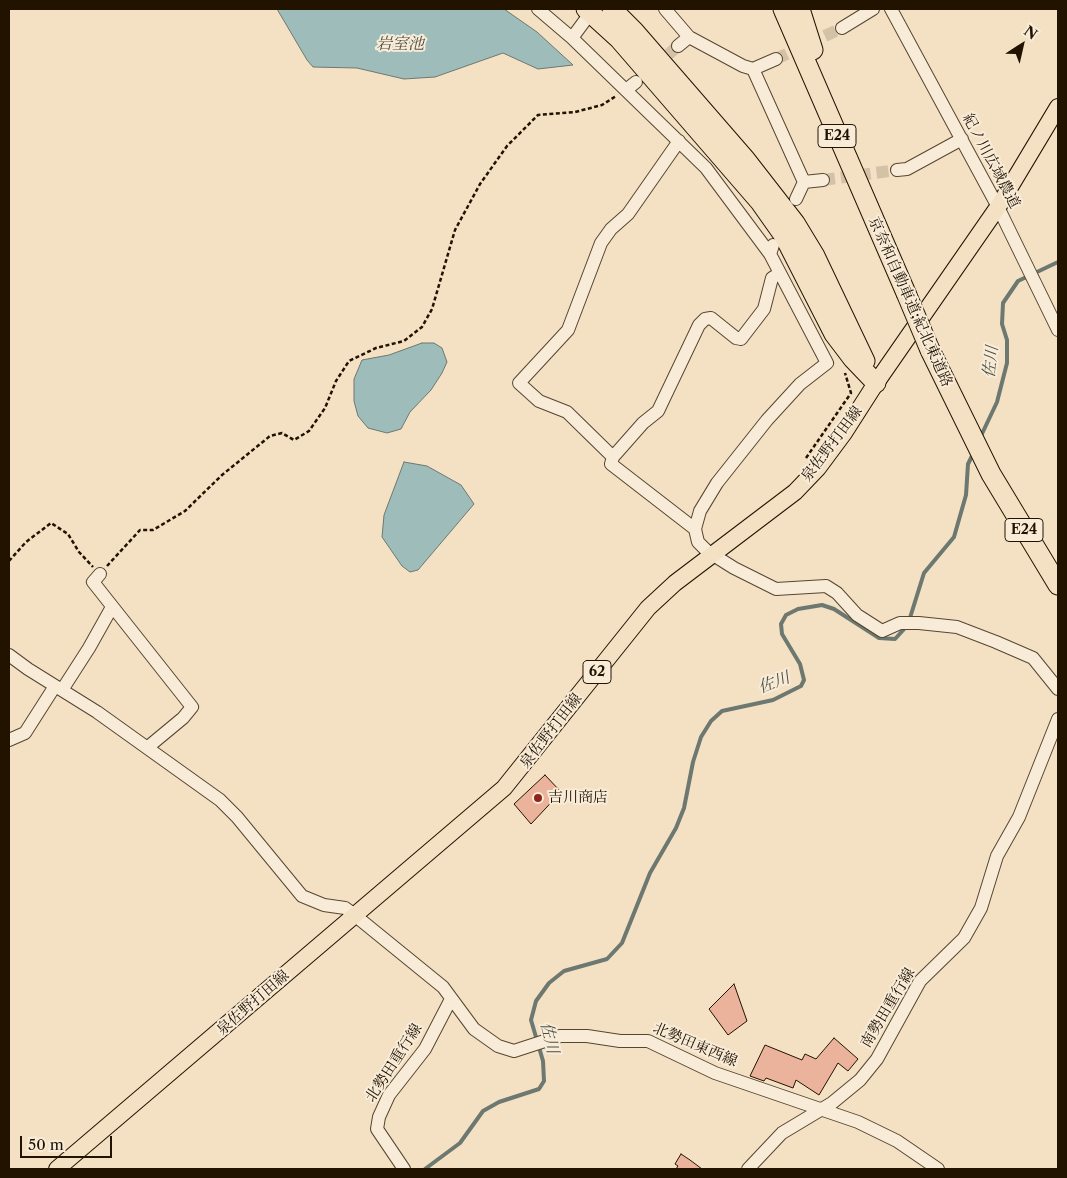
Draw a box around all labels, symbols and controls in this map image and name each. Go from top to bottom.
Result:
north arrow [997,20,1047,70]
text: N [1020,22,1041,44]
water label: 岩室池 [376,34,424,54]
street label: 紀ノ川広域農道 [958,110,1024,212]
road number: E24 [818,124,856,148]
street label: 京奈和自動車道;紀北東道路 [864,214,956,390]
water label: 佐川 [980,345,1002,379]
street label: 泉佐野打田線 [798,403,866,485]
road number: E24 [1005,518,1043,542]
road number: 62 [583,660,611,684]
water label: 佐川 [756,668,792,698]
street label: 泉佐野打田線 [516,690,586,772]
place label: 吉川商店 [548,789,608,807]
marker: 吉川商店 [532,792,544,804]
street label: 南勢田重行線 [857,965,919,1051]
street label: 泉佐野打田線 [213,967,293,1039]
street label: 北勢田東西線 [650,1019,740,1071]
street label: 北勢田重行線 [362,1020,426,1106]
water label: 佐川 [536,1020,562,1056]
scale bar [22,1126,115,1158]
text: 50 m [28,1135,64,1154]

